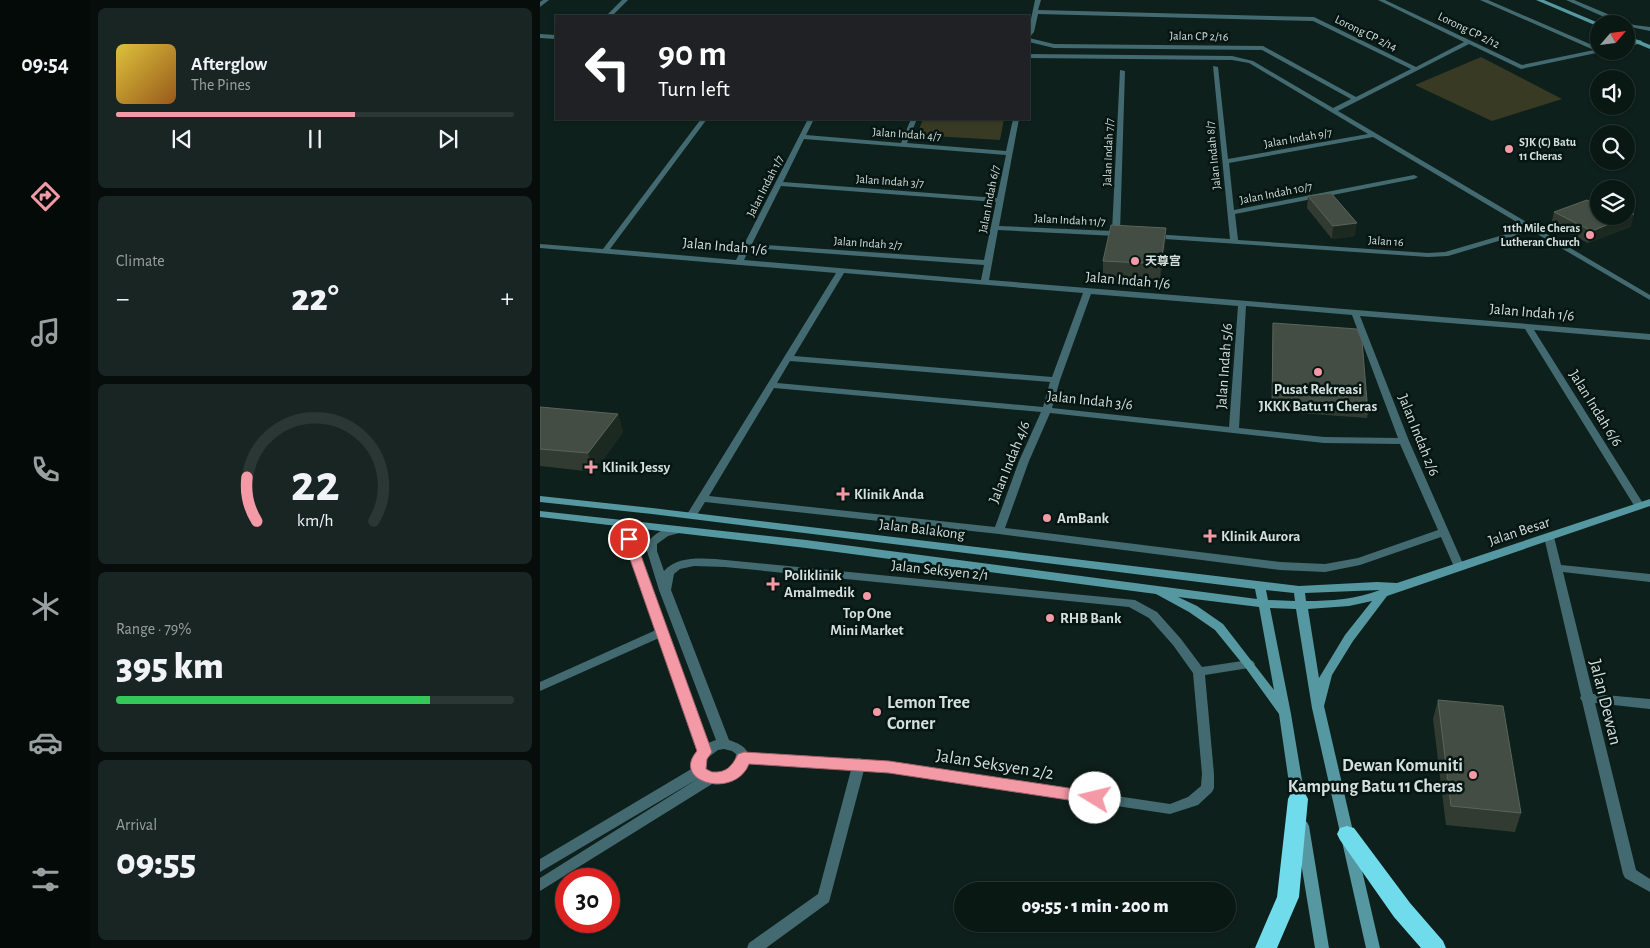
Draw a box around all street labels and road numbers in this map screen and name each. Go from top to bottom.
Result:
street label: Lorong CP 2/12 [1436,10,1502,50]
street label: Lorong CP 2/14 [1333,13,1399,53]
street label: Jalan CP 2/16 [1170,29,1229,43]
street label: Jalan Indah 7/7 [1101,118,1115,186]
street label: Jalan Indah 8/7 [1203,120,1223,190]
street label: Jalan Indah 4/7 [872,126,942,142]
street label: Jalan Indah 9/7 [1263,126,1333,150]
street label: Jalan Indah 1/7 [744,153,786,219]
street label: Jalan Indah 6/7 [977,164,1001,234]
street label: Jalan Indah 3/7 [856,173,924,189]
street label: Jalan Indah 10/7 [1239,180,1313,206]
street label: Jalan Indah 11/7 [1034,212,1106,228]
street label: Jalan 16 [1368,234,1404,248]
street label: Jalan Indah 1/6 [682,235,768,258]
street label: Jalan Indah 2/7 [833,235,903,251]
street label: Jalan Indah 1/6 [1085,269,1171,292]
street label: Jalan Indah 1/6 [1489,301,1575,324]
street label: Jalan Indah 5/6 [1214,323,1235,410]
street label: Jalan Indah 6/6 [1566,367,1625,449]
street label: Jalan Indah 3/6 [1046,389,1134,412]
street label: Jalan Indah 2/6 [1395,392,1442,478]
street label: Jalan Indah 4/6 [986,419,1033,505]
street label: Jalan Besar [1486,514,1552,548]
street label: Jalan Balakong [878,517,966,542]
street label: Jalan Seksyen 2/1 [891,558,989,583]
street label: Jalan Dewan [1586,658,1624,747]
street label: Jalan Seksyen 2/2 [935,747,1055,783]

